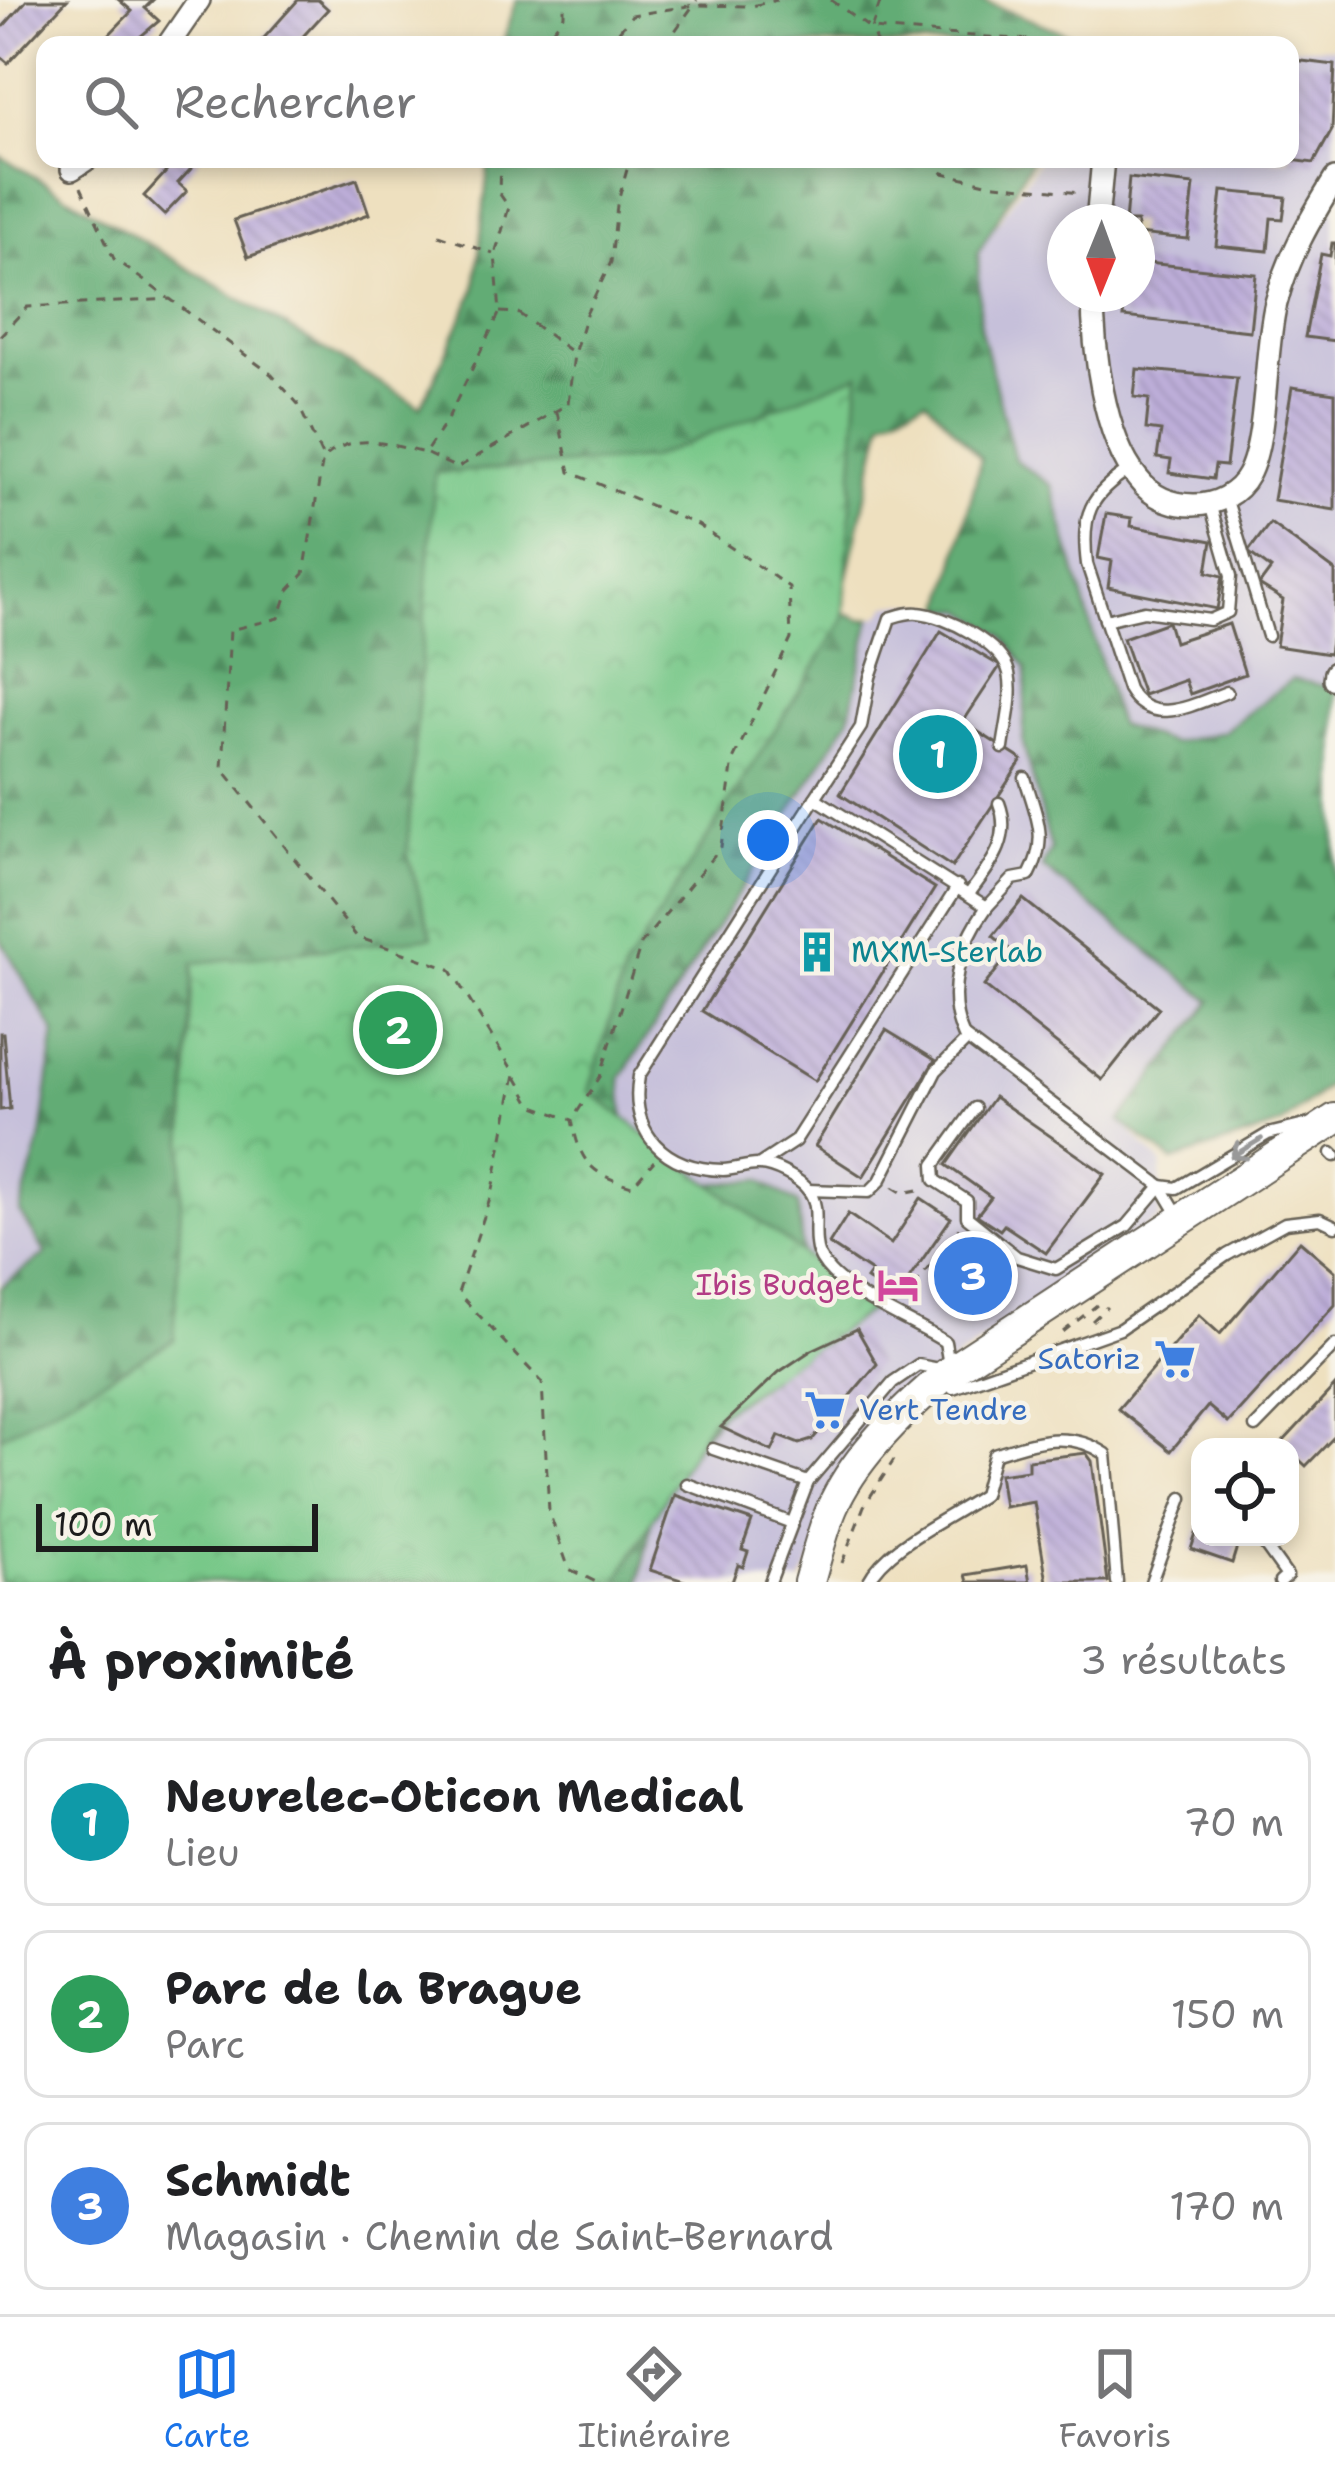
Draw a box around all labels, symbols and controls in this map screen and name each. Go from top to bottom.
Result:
search box [36,36,1299,168]
icon: search [78,69,144,135]
text: Rechercher [174,72,417,132]
north arrow [1047,204,1155,312]
pin: 1 [899,709,977,799]
your location [738,810,798,870]
building icon: MXM-Sterlab [794,929,840,975]
place label: MXM-Sterlab [851,931,1043,972]
pin: 2 [359,985,437,1075]
one-way arrow [1229,1136,1264,1160]
pin: 3 [934,1231,1012,1321]
hotel icon: Ibis Budget [875,1262,921,1308]
place label: Ibis Budget [696,1264,864,1305]
supermarket icon: Satoriz [1152,1336,1198,1382]
place label: Satoriz [1037,1338,1141,1379]
supermarket icon: Vert Tendre [802,1387,848,1433]
place label: Vert Tendre [859,1389,1028,1430]
map controls [1191,1438,1299,1546]
button: locate [1191,1438,1299,1546]
scale bar [36,1498,318,1551]
text: 100 m [54,1502,153,1547]
text: À proximité [48,1626,355,1694]
text: 3 résultats [1080,1634,1287,1686]
text: Neurelec-Oticon Medical [165,1766,744,1826]
text: 1 [81,1796,99,1848]
text: 70 m [1183,1796,1284,1848]
text: Lieu [165,1826,240,1878]
text: Parc de la Brague [165,1958,582,2018]
text: 2 [76,1988,104,2040]
text: 150 m [1171,1988,1284,2040]
text: Parc [165,2018,245,2070]
text: Schmidt [165,2150,351,2210]
text: 3 [76,2180,104,2232]
text: 170 m [1169,2180,1284,2232]
text: Magasin · Chemin de Saint-Bernard [165,2210,833,2262]
tab: Carte [164,2341,250,2458]
tab: Itinéraire [578,2341,731,2458]
tab: Favoris [1059,2341,1171,2458]

